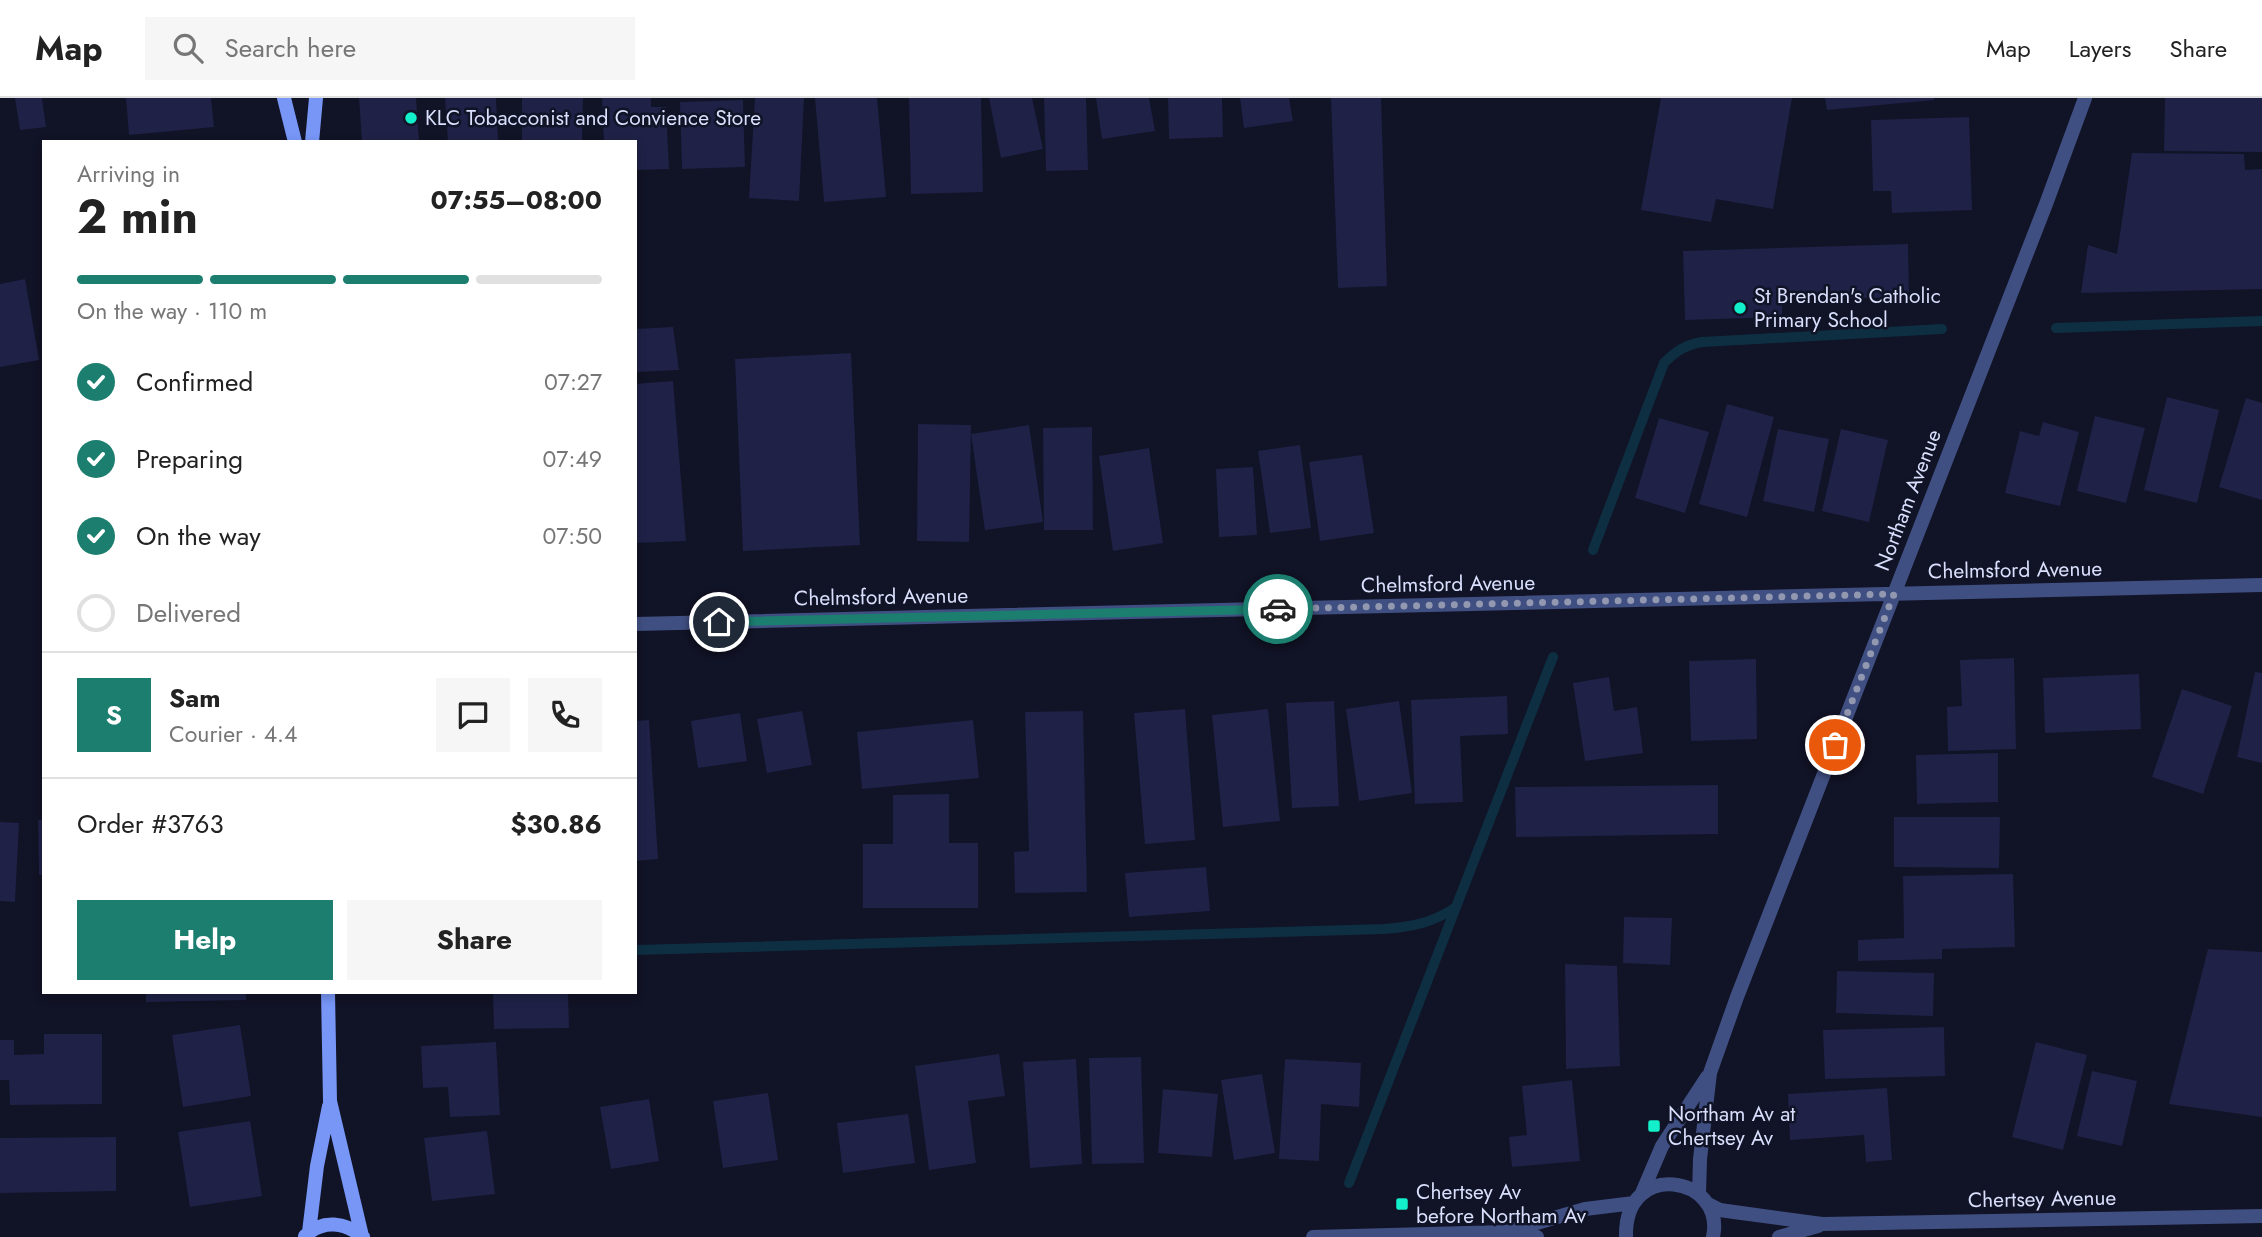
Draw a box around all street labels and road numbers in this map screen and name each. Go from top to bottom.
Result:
street label: Northam Avenue [1867,425,1949,575]
street label: Chelmsford Avenue [1928,553,2103,587]
street label: Chelmsford Avenue [1361,567,1536,601]
street label: Chelmsford Avenue [794,580,969,614]
street label: Chertsey Avenue [1968,1183,2117,1215]

